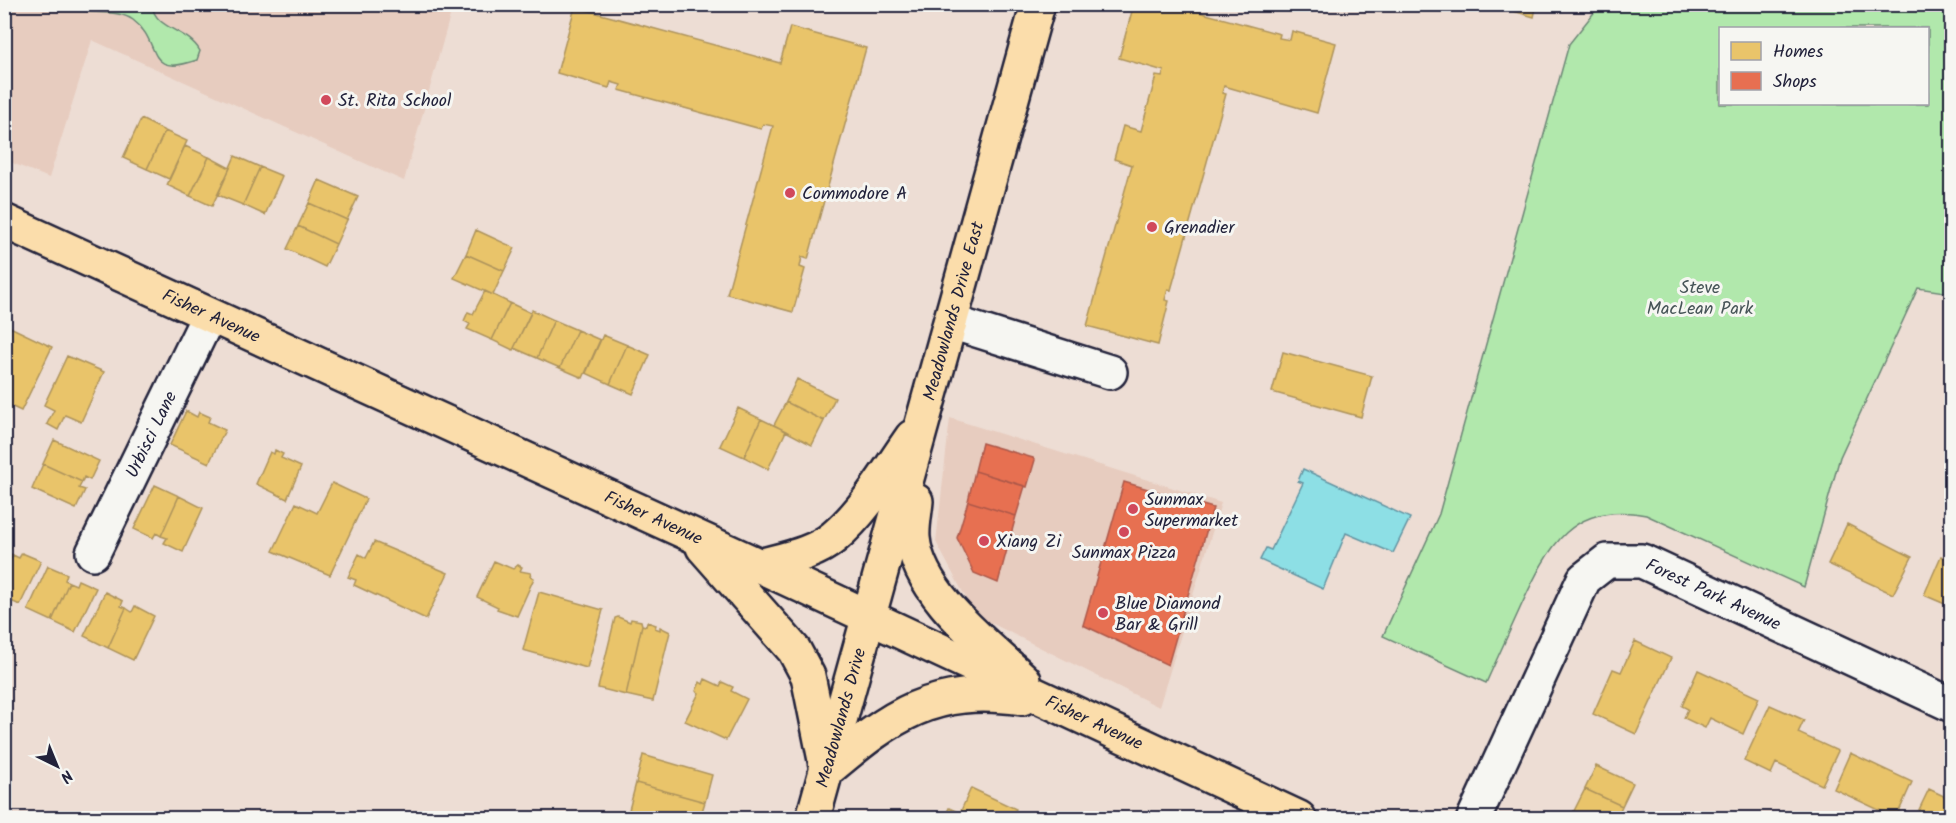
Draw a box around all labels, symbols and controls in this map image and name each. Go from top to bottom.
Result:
legend [1719,27,1929,105]
text: Homes [1773,38,1824,67]
text: Shops [1773,68,1817,97]
place label: St. Rita School [338,87,452,116]
marker: St. Rita School [319,93,333,107]
place label: Commodore A [802,180,907,209]
marker: Commodore A [783,186,797,200]
place label: Grenadier [1164,214,1235,243]
street label: Meadowlands Drive East [916,217,993,404]
marker: Grenadier [1145,220,1159,234]
park label: Steve MacLean Park [1647,274,1754,324]
street label: Fisher Avenue [157,282,265,352]
street label: Urbisci Lane [119,387,186,483]
street label: Fisher Avenue [599,484,707,554]
place label: Sunmax Supermarket [1145,486,1239,536]
marker: Sunmax Supermarket [1126,502,1140,516]
marker: Sunmax Pizza [1117,525,1131,539]
place label: Xiang Zi [996,528,1061,557]
marker: Xiang Zi [977,534,991,548]
place label: Sunmax Pizza [1072,539,1176,568]
street label: Forest Park Avenue [1640,552,1785,640]
place label: Blue Diamond Bar & Grill [1115,590,1221,640]
marker: Blue Diamond Bar & Grill [1096,606,1110,620]
street label: Meadowlands Drive [809,645,875,791]
street label: Fisher Avenue [1040,688,1148,759]
north arrow [27,736,87,796]
text: N [54,763,78,788]

